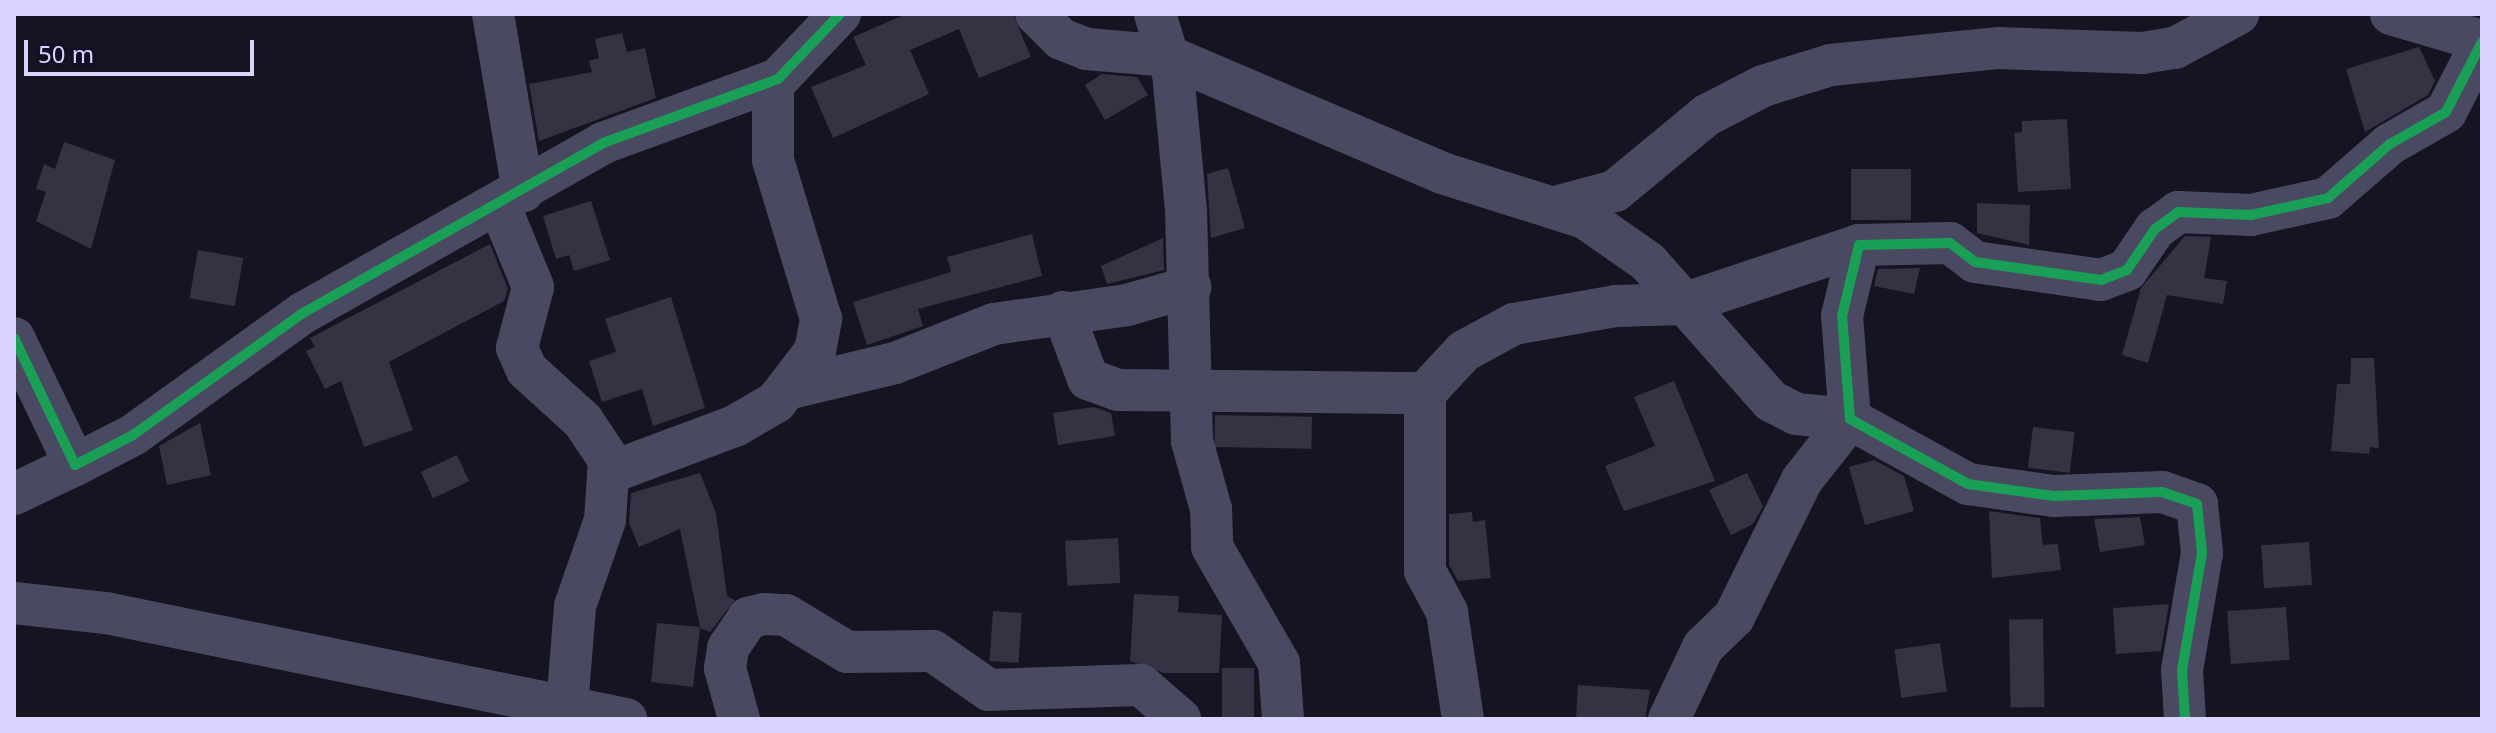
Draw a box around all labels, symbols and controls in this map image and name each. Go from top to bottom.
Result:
scale bar [28,24,258,74]
text: 50 m [38,37,94,70]

